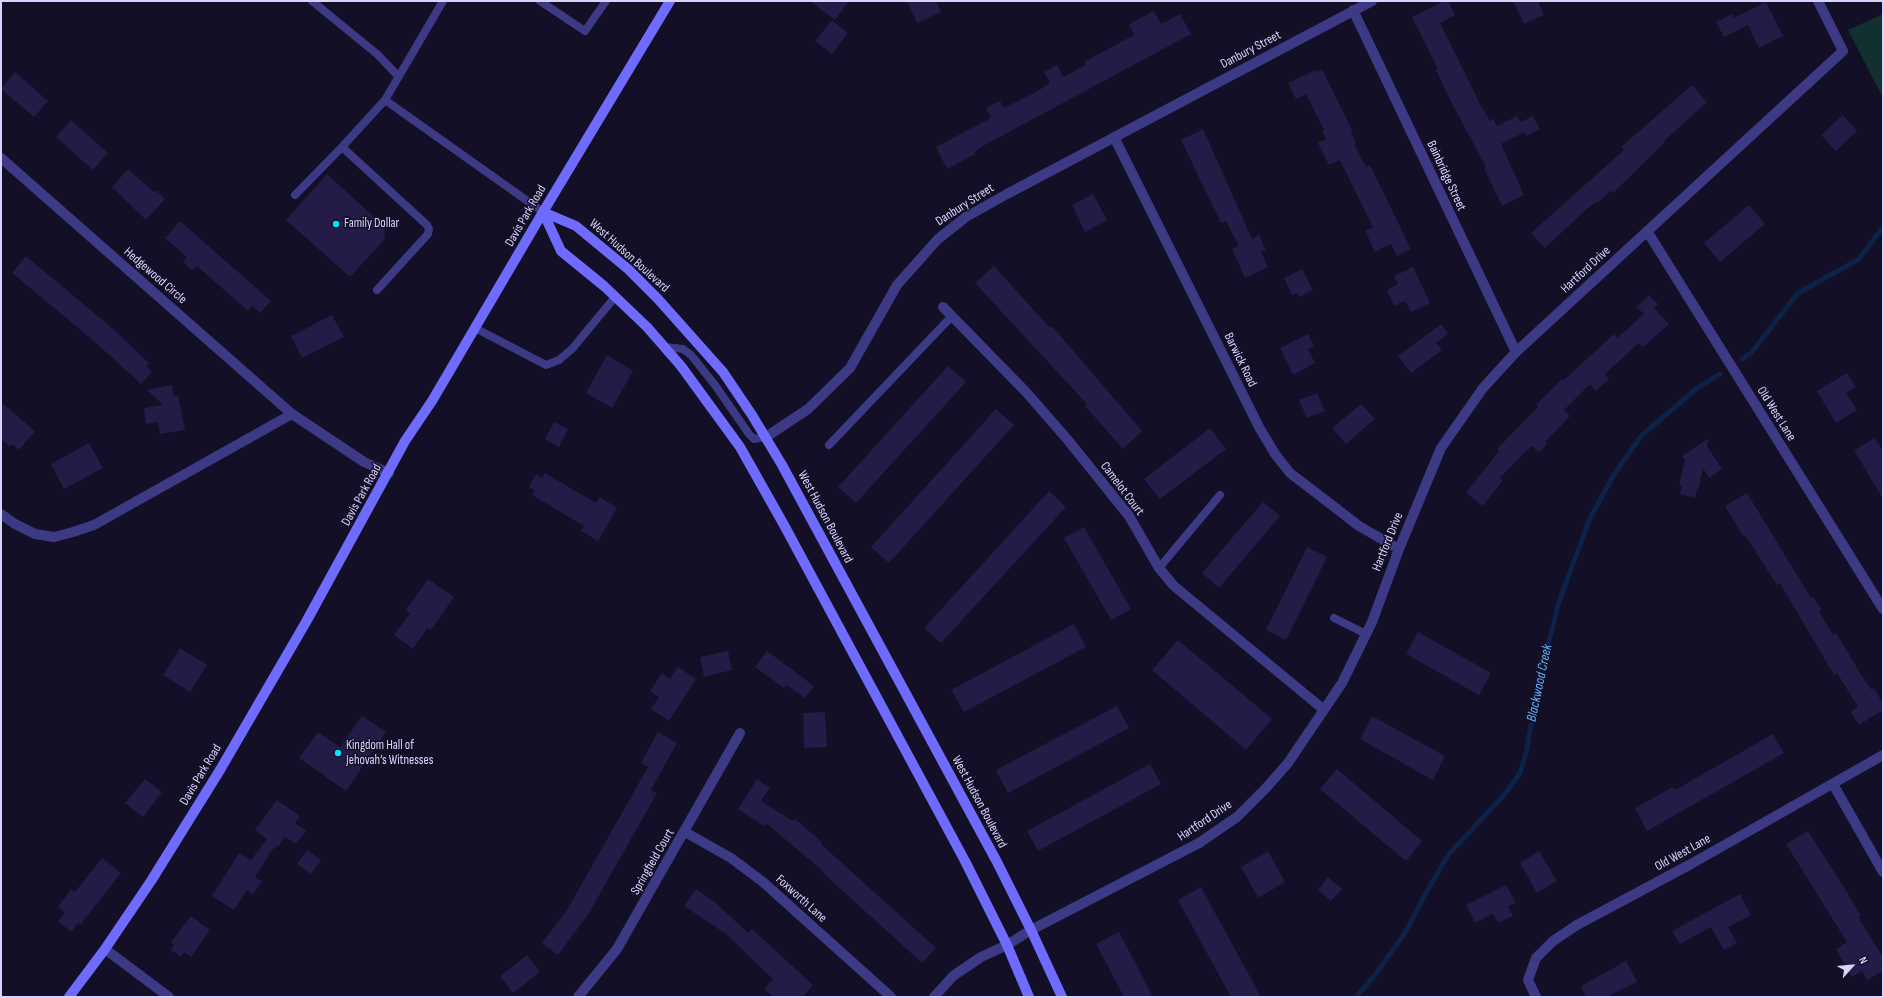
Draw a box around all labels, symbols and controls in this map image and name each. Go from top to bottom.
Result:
street label: Danbury Street [1218,28,1284,72]
street label: Bainbridge Street [1423,138,1469,214]
street label: Danbury Street [933,180,997,230]
street label: Davis Park Road [502,183,550,249]
place label: Family Dollar [344,216,399,232]
street label: West Hudson Boulevard [586,216,672,296]
marker: Family Dollar [331,219,341,229]
street label: Hartford Drive [1558,243,1614,297]
street label: Hedgewood Circle [120,244,190,308]
street label: Barwick Road [1220,330,1260,390]
street label: Old West Lane [1753,384,1799,444]
street label: Camelot Court [1097,459,1147,519]
street label: Davis Park Road [339,461,385,529]
street label: West Hudson Boulevard [794,468,856,566]
street label: Hartford Drive [1369,510,1407,574]
water label: Blackwood Creek [1524,643,1556,723]
place label: Kingdom Hall of Jehovah’s Witnesses [346,738,433,769]
street label: Davis Park Road [177,742,225,808]
marker: Kingdom Hall of Jehovah’s Witnesses [333,748,343,758]
street label: West Hudson Boulevard [948,753,1010,851]
street label: Hartford Drive [1175,797,1235,845]
street label: Springfield Court [628,826,678,898]
street label: Old West Lane [1653,831,1713,875]
street label: Foxworth Lane [772,872,830,926]
north arrow [1832,946,1872,986]
text: N [1856,955,1870,966]

